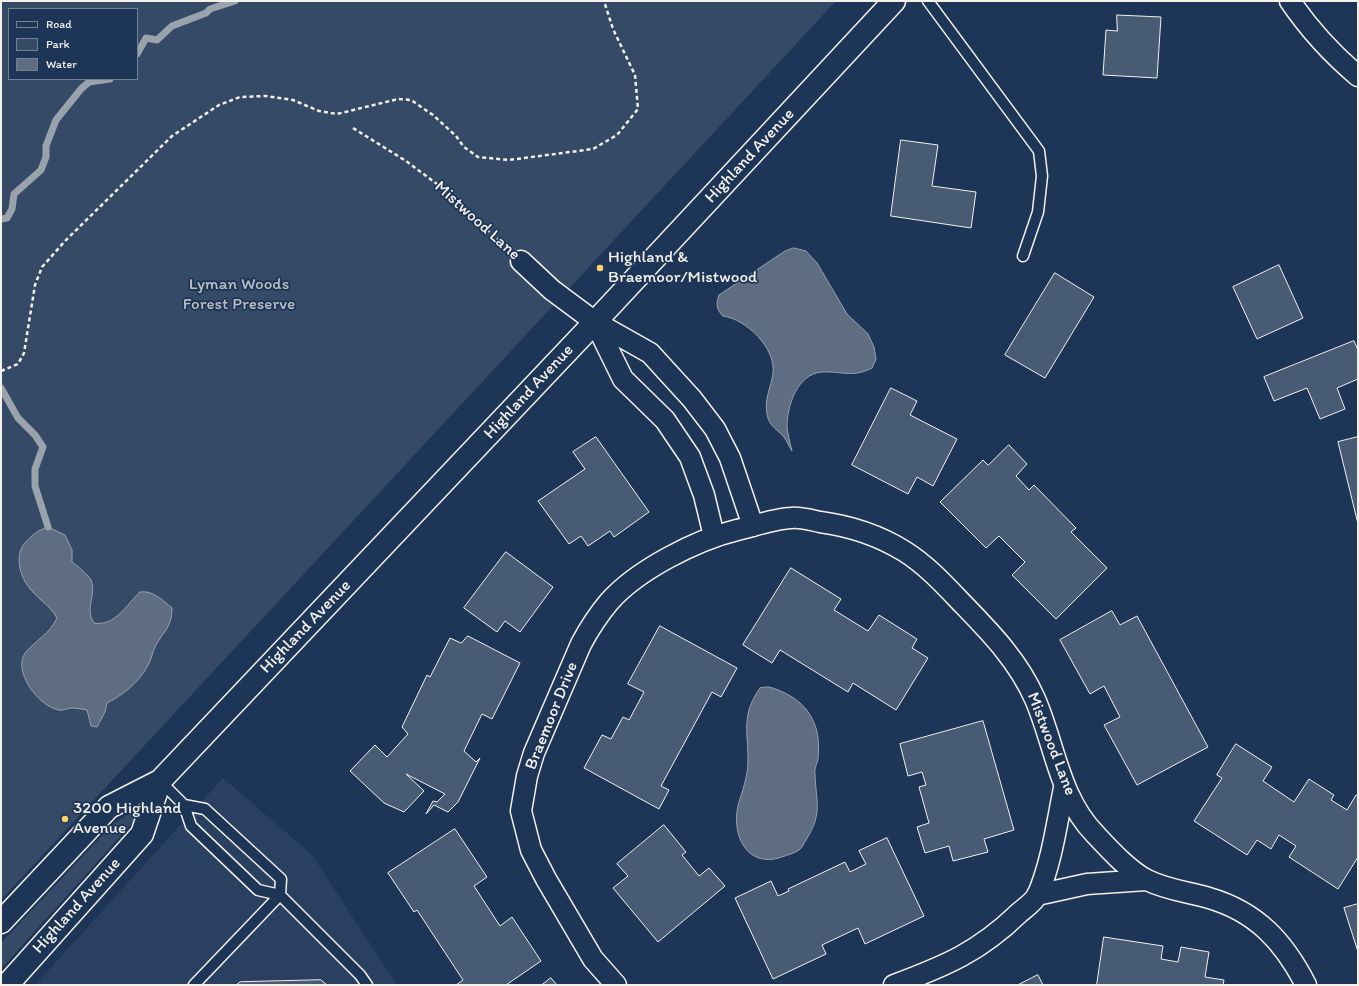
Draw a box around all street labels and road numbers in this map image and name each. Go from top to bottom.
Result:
street label: Highland Avenue [701,104,799,208]
street label: Mistwood Lane [430,177,524,265]
street label: Highland Avenue [480,340,578,444]
street label: Highland Avenue [256,576,356,678]
street label: Braemoor Drive [521,659,583,773]
street label: Mistwood Lane [1022,690,1080,798]
street label: Highland Avenue [28,854,126,958]

